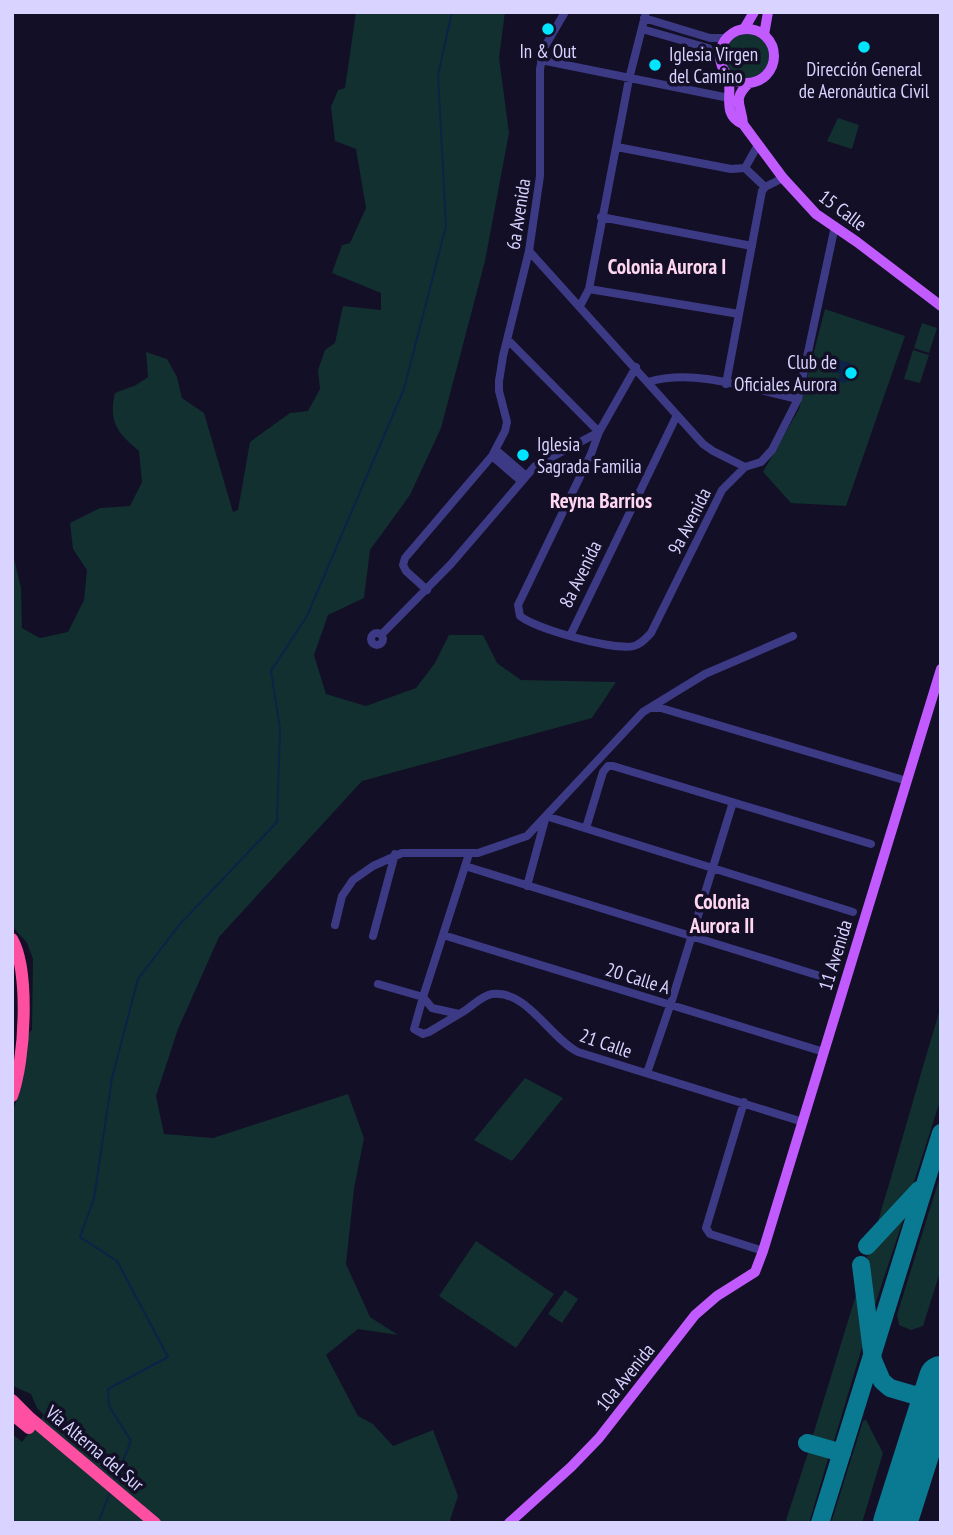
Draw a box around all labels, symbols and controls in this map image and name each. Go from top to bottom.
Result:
marker: In & Out [540,21,556,37]
place label: In & Out [519,39,577,63]
marker: Dirección General de Aeronáutica Civil [856,39,872,55]
place label: Iglesia Virgen del Camino [669,42,758,88]
marker: Iglesia Virgen del Camino [647,57,663,73]
place label: Dirección General de Aeronáutica Civil [799,57,930,103]
street label: 6a Avenida [501,177,535,251]
street label: 15 Calle [814,184,872,236]
district label: Colonia Aurora I [608,253,726,280]
place label: Club de Oficiales Aurora [734,350,837,396]
marker: Club de Oficiales Aurora [843,365,859,381]
place label: Iglesia Sagrada Familia [537,432,642,478]
marker: Iglesia Sagrada Familia [515,447,531,463]
street label: 9a Avenida [662,484,716,558]
district label: Reyna Barrios [550,487,652,514]
street label: 8a Avenida [554,537,606,611]
district label: Colonia Aurora II [689,888,754,939]
street label: 11 Avenida [813,917,857,993]
street label: 20 Calle A [603,957,673,999]
street label: 21 Calle [577,1023,636,1063]
street label: 10a Avenida [590,1338,660,1416]
street label: Vía Alterna del Sur [40,1399,150,1497]

